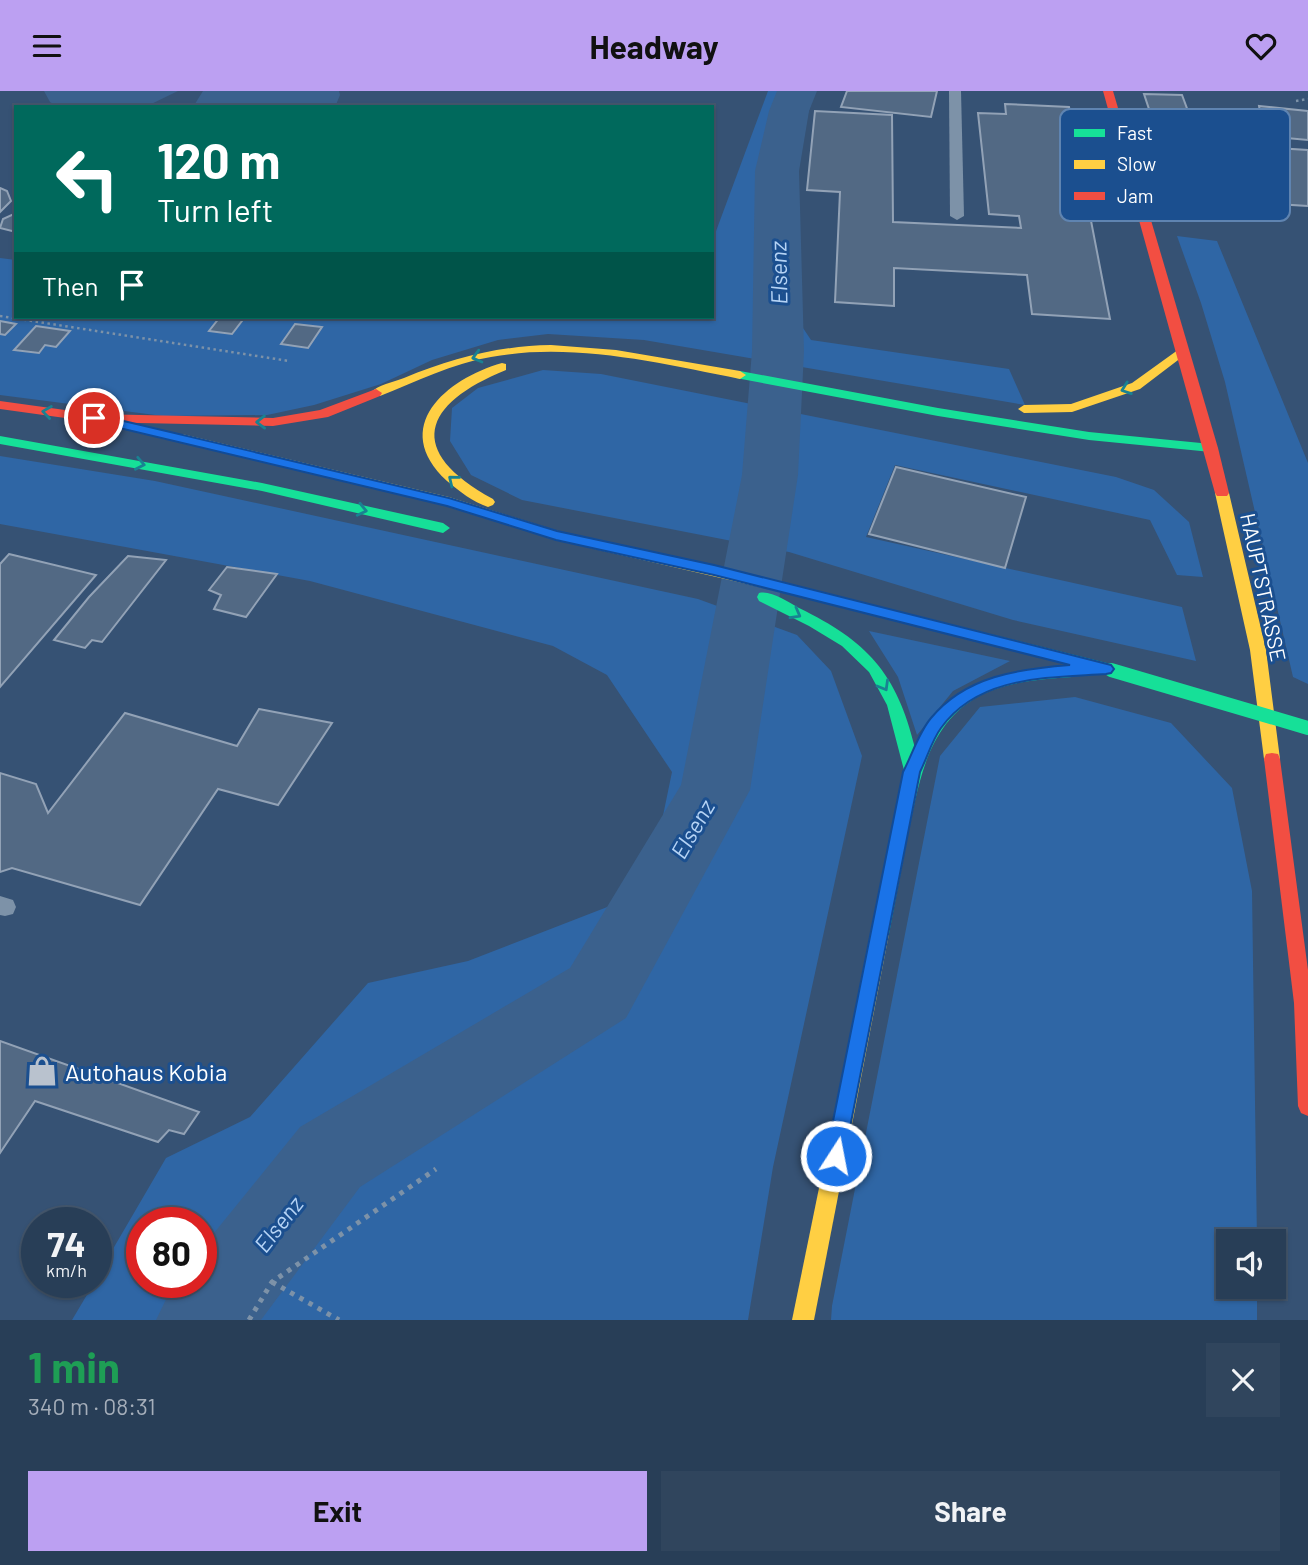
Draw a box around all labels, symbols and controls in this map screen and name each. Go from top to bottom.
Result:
icon: menu [28,27,66,65]
text: Headway [589,27,719,65]
icon: heart [1242,27,1280,65]
legend [1060,109,1290,221]
text: Fast [1117,121,1153,144]
text: 120 m [157,130,280,189]
icon: left [42,133,133,224]
text: Slow [1117,152,1156,175]
text: Jam [1117,184,1153,207]
text: Turn left [157,190,274,228]
water label: Elsenz [763,240,793,305]
icon: arrive [113,266,151,304]
text: Then [42,270,99,301]
one-way arrow [471,349,483,363]
one-way arrow [1121,381,1133,395]
pin [64,388,124,448]
icon: arrive [75,399,113,437]
one-way arrow [41,404,53,419]
one-way arrow [255,414,265,430]
one-way arrow [134,456,146,471]
one-way arrow [448,476,461,489]
one-way arrow [356,501,368,516]
street label: HAUPTSTRASSE [1236,511,1292,663]
one-way arrow [789,606,801,619]
one-way arrow [876,678,889,691]
water label: Elsenz [664,794,720,863]
shop icon: Autohaus Kobia [25,1054,59,1088]
place label: Autohaus Kobia [65,1057,227,1086]
position arrow [799,1119,873,1193]
water label: Elsenz [248,1190,309,1258]
speed limit sign: 80 [126,1207,217,1298]
text: 74 [47,1222,86,1264]
map controls [1216,1229,1286,1299]
button: sound [1216,1229,1286,1299]
text: km/h [46,1259,87,1281]
text: 1 min [28,1341,120,1391]
button: close [1206,1343,1280,1417]
text: 340 m · 08:31 [28,1392,156,1420]
button: Exit [28,1471,647,1551]
button: Share [661,1471,1280,1551]

